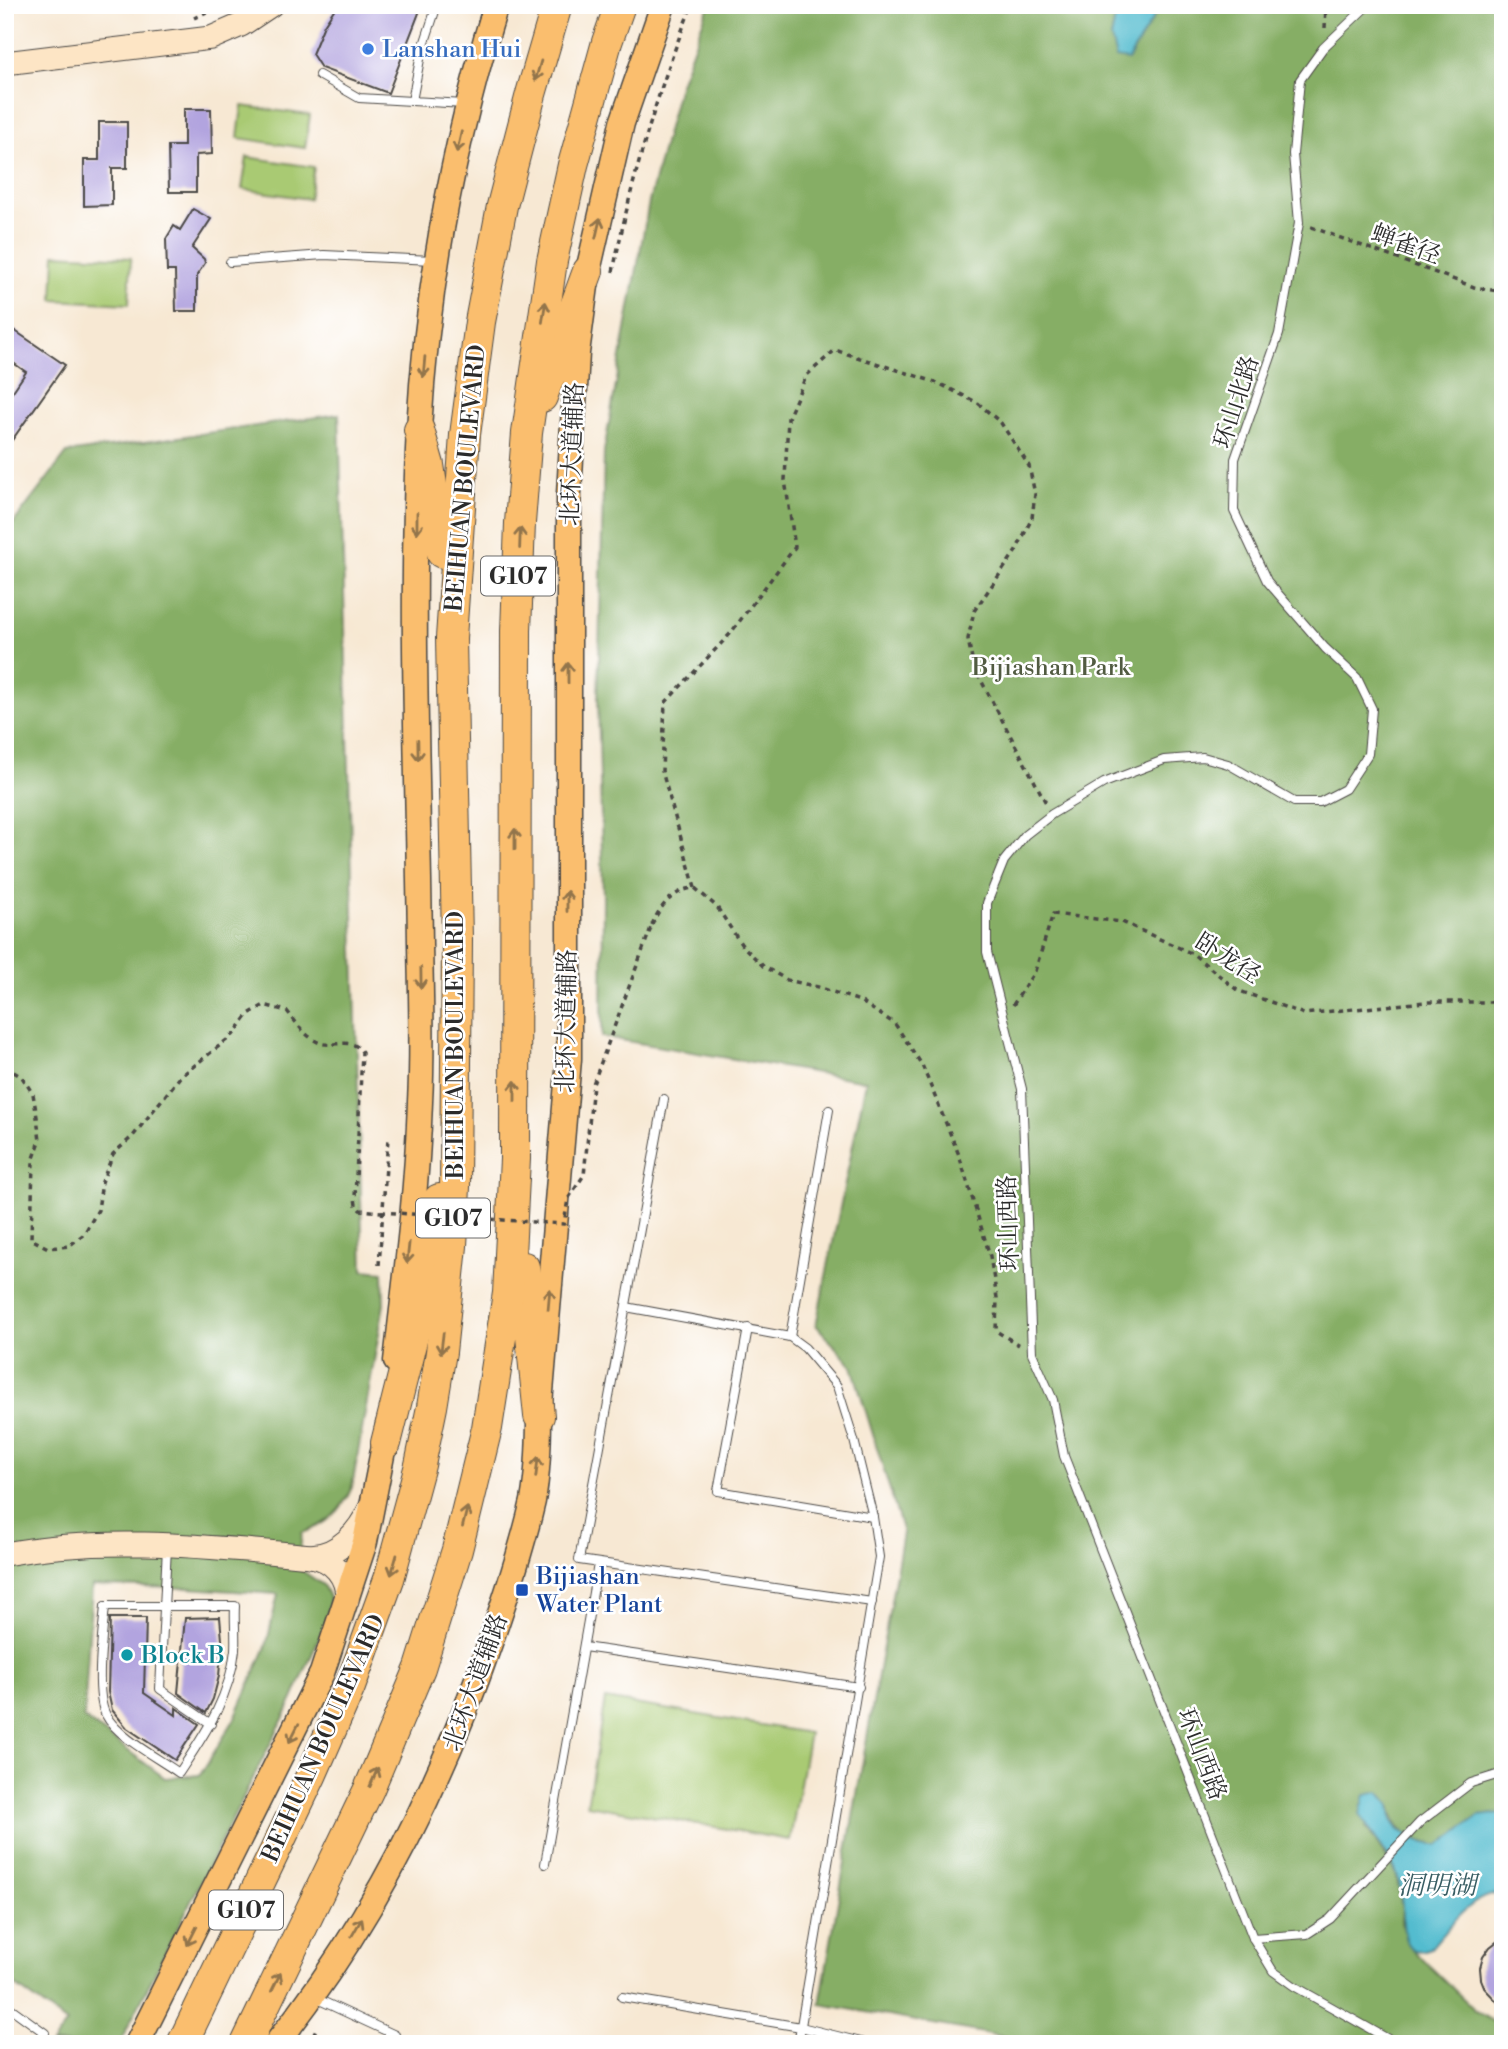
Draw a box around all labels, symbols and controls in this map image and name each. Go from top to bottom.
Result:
place label: Lanshan Hui [382,35,521,65]
marker: Lanshan Hui [360,41,376,57]
one-way arrow [530,59,543,81]
one-way arrow [452,130,465,153]
one-way arrow [592,217,605,239]
street label: 蝉雀径 [1367,219,1445,271]
one-way arrow [538,301,551,323]
street label: BEIHUAN BOULEVARD [439,343,493,614]
street label: 环山北路 [1208,352,1266,453]
one-way arrow [417,355,430,377]
street label: 北环大道辅路 [555,382,591,527]
one-way arrow [410,511,424,534]
one-way arrow [513,526,526,549]
road number: G107 [481,556,555,596]
park label: Bijiashan Park [971,653,1132,683]
one-way arrow [561,662,575,685]
one-way arrow [411,738,425,761]
one-way arrow [508,827,522,850]
one-way arrow [560,890,574,913]
street label: BEIHUAN BOULEVARD [441,911,471,1180]
street label: 卧龙径 [1189,927,1266,991]
street label: 北环大道辅路 [551,949,583,1093]
one-way arrow [414,966,427,989]
one-way arrow [508,1079,522,1102]
street label: 环山西路 [992,1174,1026,1271]
road number: G107 [416,1198,490,1238]
one-way arrow [401,1242,414,1264]
one-way arrow [543,1288,556,1311]
one-way arrow [435,1331,448,1353]
one-way arrow [530,1457,543,1479]
one-way arrow [459,1506,472,1529]
one-way arrow [386,1553,399,1575]
place label: Bijiashan Water Plant [535,1562,663,1620]
marker: Bijiashan Water Plant [514,1582,530,1598]
street label: BEIHUAN BOULEVARD [255,1610,392,1868]
street label: 北环大道辅路 [437,1610,515,1755]
place label: Block B [140,1641,225,1671]
marker: Block B [119,1647,135,1663]
street label: 环山西路 [1170,1704,1232,1805]
one-way arrow [287,1722,301,1743]
one-way arrow [368,1767,381,1789]
water label: 洞明湖 [1398,1870,1480,1902]
road number: G107 [209,1890,283,1929]
one-way arrow [350,1918,364,1938]
one-way arrow [184,1925,198,1946]
one-way arrow [269,1972,283,1993]

